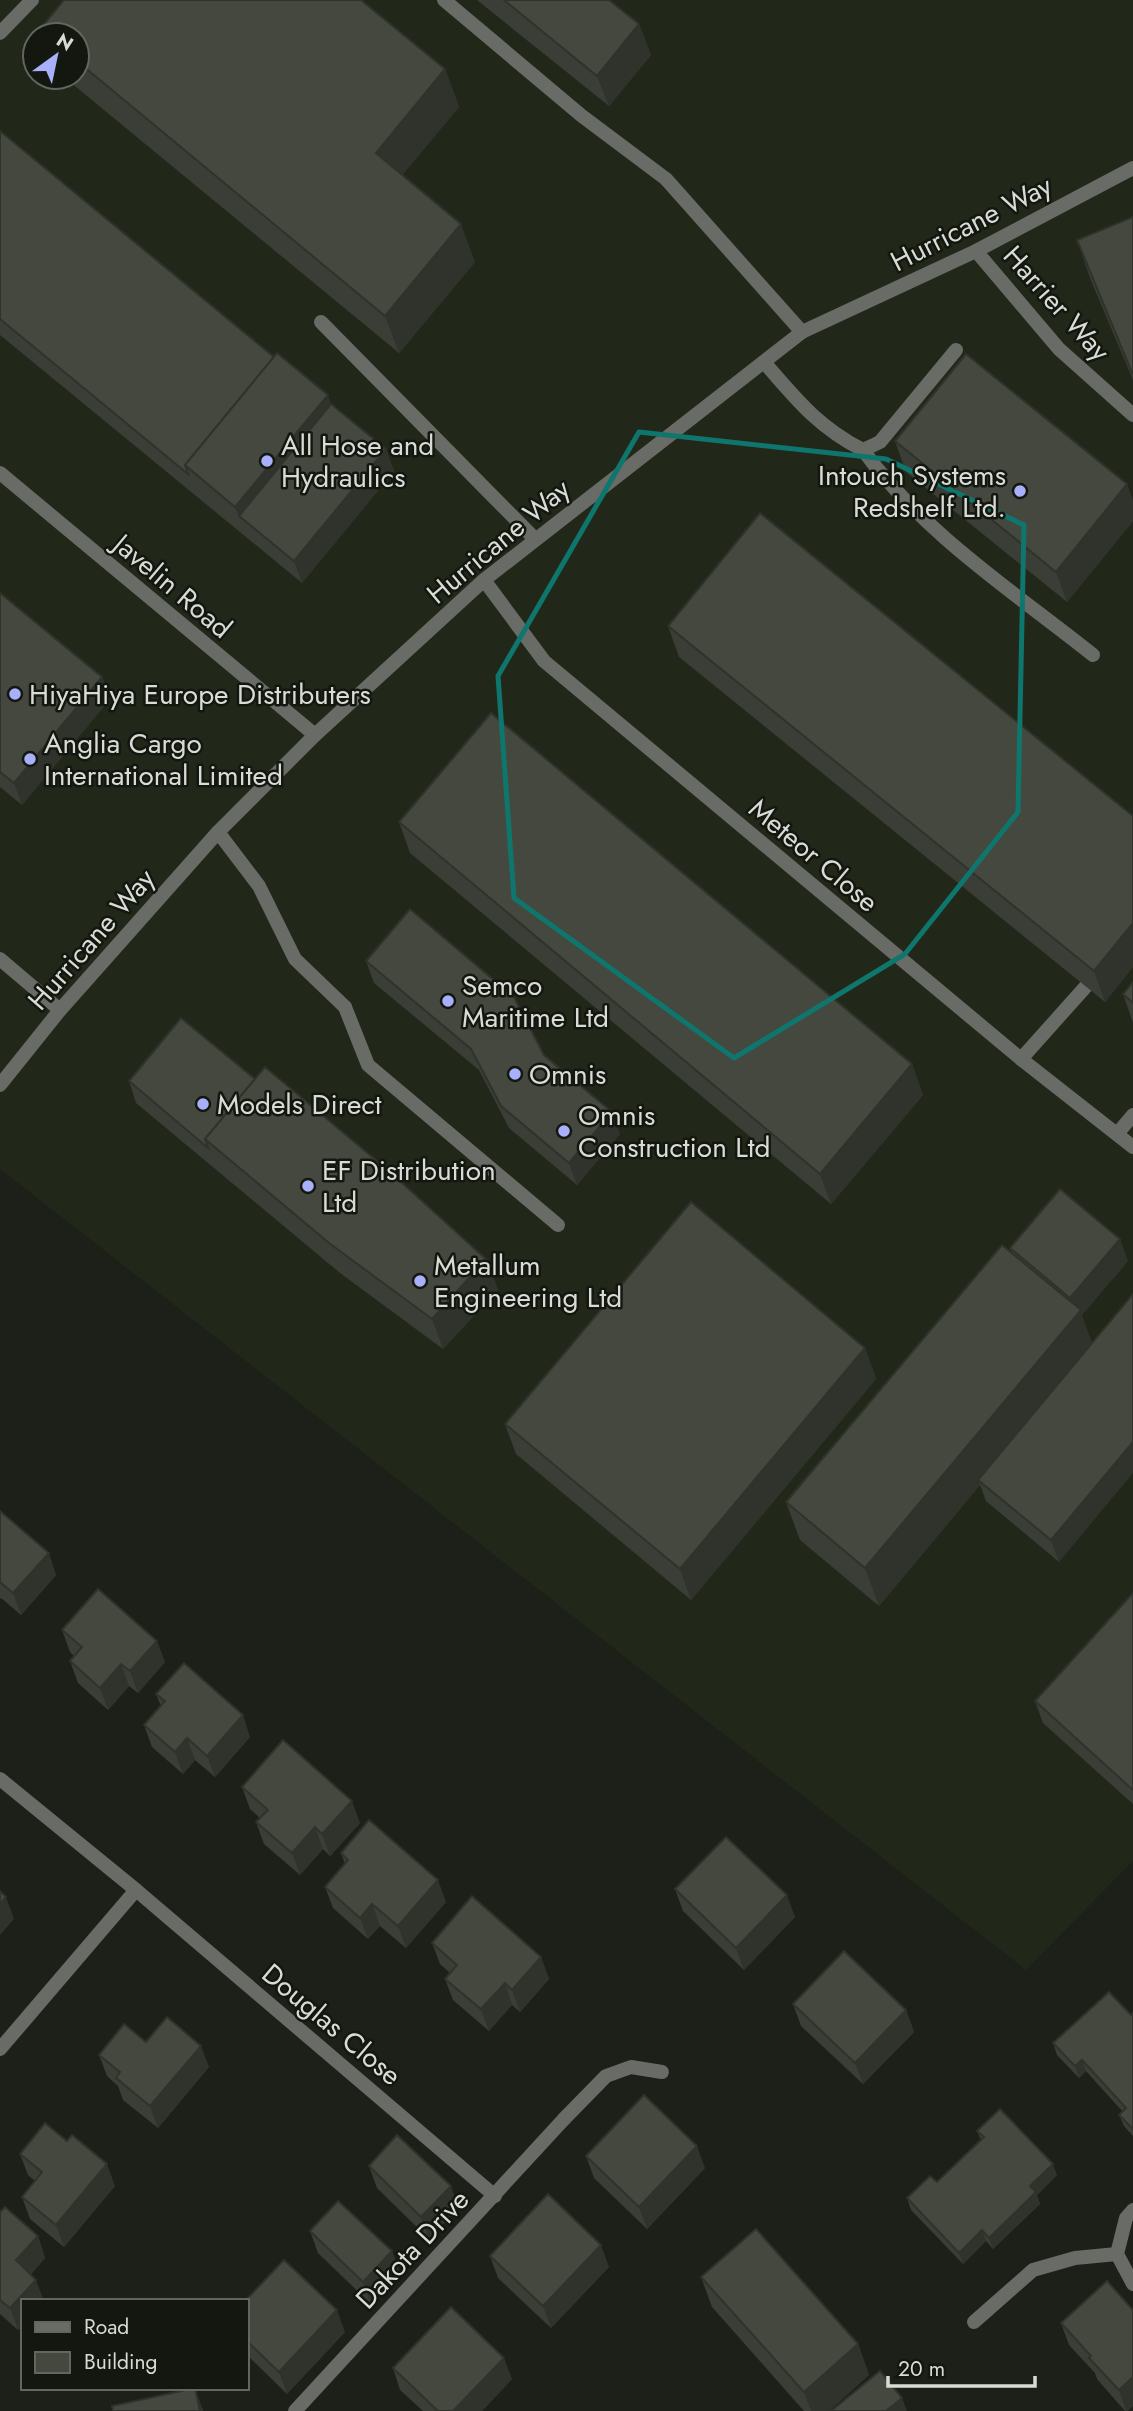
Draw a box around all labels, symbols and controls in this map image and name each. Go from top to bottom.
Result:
north arrow [21,21,91,91]
text: N [51,27,79,58]
street label: Hurricane Way [883,165,1060,282]
street label: Harrier Way [994,236,1120,371]
place label: All Hose and Hydraulics [281,425,434,498]
marker: All Hose and Hydraulics [259,453,275,469]
place label: Intouch Systems Redshelf Ltd. [818,455,1006,528]
street label: Hurricane Way [418,469,579,614]
marker: Intouch Systems Redshelf Ltd. [1012,483,1028,499]
street label: Javelin Road [101,522,241,648]
place label: HiyaHiya Europe Distributers [29,674,371,715]
marker: HiyaHiya Europe Distributers [7,686,23,702]
place label: Anglia Cargo International Limited [44,723,283,796]
marker: Anglia Cargo International Limited [22,751,38,767]
street label: Meteor Close [740,789,887,922]
street label: Hurricane Way [18,859,165,1019]
place label: Semco Maritime Ltd [462,965,609,1038]
marker: Semco Maritime Ltd [440,993,456,1009]
place label: Omnis [529,1054,606,1095]
marker: Omnis [507,1066,523,1082]
place label: Models Direct [217,1084,382,1125]
place label: Omnis Construction Ltd [578,1095,771,1168]
marker: Models Direct [195,1096,211,1112]
marker: Omnis Construction Ltd [556,1123,572,1139]
place label: EF Distribution Ltd [322,1150,496,1223]
marker: EF Distribution Ltd [300,1178,316,1194]
place label: Metallum Engineering Ltd [434,1245,622,1318]
marker: Metallum Engineering Ltd [412,1273,428,1289]
street label: Douglas Close [253,1954,410,2095]
street label: Dakota Drive [346,2180,479,2318]
legend [21,2299,248,2390]
text: Road [84,2312,129,2342]
scale bar [888,2344,1035,2388]
text: Building [84,2347,157,2377]
text: 20 m [898,2354,945,2384]

